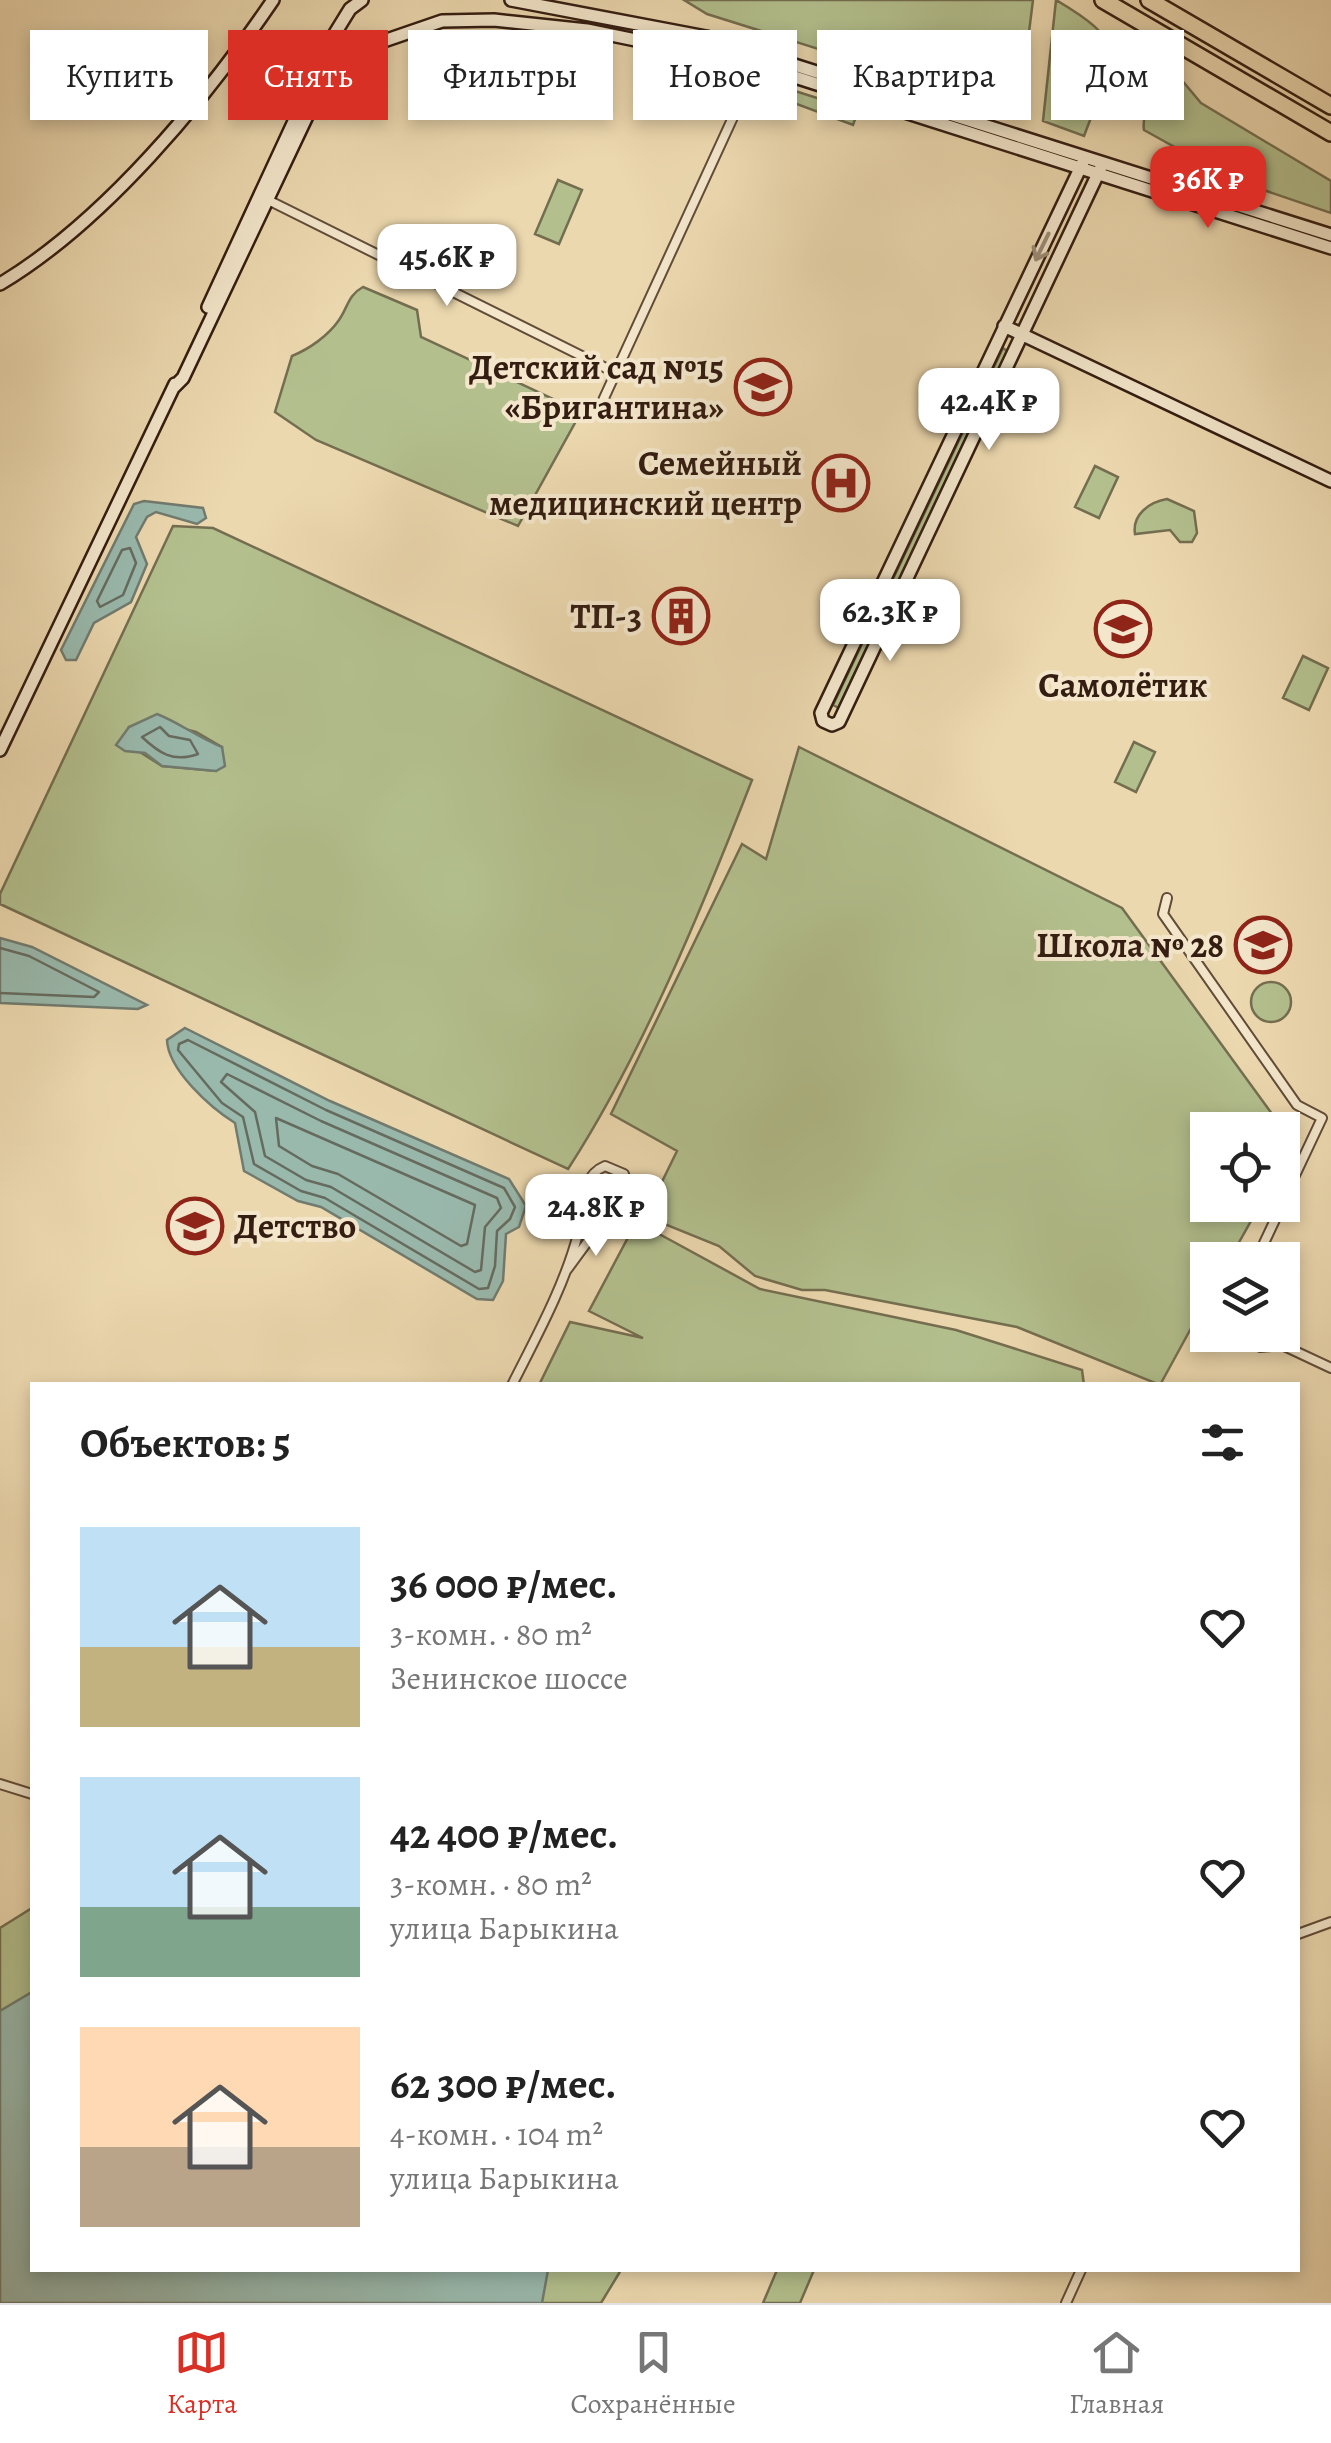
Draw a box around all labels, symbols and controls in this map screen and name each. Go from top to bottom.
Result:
chip: Купить [30,30,208,120]
chip: Снять [228,30,388,120]
chip: Фильтры [408,30,613,120]
chip: Новое [633,30,797,120]
chip: Квартира [817,30,1031,120]
chip: Дом [1051,30,1184,120]
pin: 36K ₽ [1138,146,1278,231]
text: 36K ₽ [1172,156,1244,200]
pin: 45.6K ₽ [355,224,539,309]
one-way arrow [1031,231,1050,261]
text: 45.6K ₽ [399,234,495,278]
place label: Детский сад №15 «Бригантина» [469,343,724,431]
school or university icon: Детский сад №15 «Бригантина» [733,357,793,417]
pin: 42.4K ₽ [897,368,1081,453]
text: 42.4K ₽ [940,378,1038,422]
place label: Семейный медицинский центр [489,439,802,527]
hospital icon: Семейный медицинский центр [811,453,871,513]
pin: 62.3K ₽ [798,579,982,664]
building icon: ТП-3 [651,586,711,646]
text: 62.3K ₽ [842,589,938,633]
place label: ТП-3 [570,592,642,640]
school or university icon: Самолётик [1093,599,1153,659]
place label: Самолётик [1038,661,1208,709]
school or university icon: Школа № 28 [1233,915,1293,975]
place label: Школа № 28 [1036,921,1224,969]
map controls [1190,1112,1300,1352]
button: locate [1190,1112,1300,1222]
pin: 24.8K ₽ [504,1174,688,1259]
text: 24.8K ₽ [547,1184,645,1228]
school or university icon: Детство [165,1196,225,1256]
place label: Детство [234,1202,356,1250]
button: layers [1190,1242,1300,1352]
text: Объектов: 5 [80,1414,291,1471]
icon: filters [1195,1415,1250,1470]
text: 36 000 ₽/мес. [390,1555,617,1612]
icon: home [160,1567,280,1687]
icon: heart [1195,1600,1250,1655]
text: 3-комн. · 80 m² [390,1612,592,1656]
text: Зенинское шоссе [390,1656,628,1700]
text: 42 400 ₽/мес. [390,1805,618,1862]
icon: home [160,1817,280,1937]
icon: heart [1195,1850,1250,1905]
text: 3-комн. · 80 m² [390,1862,592,1906]
text: улица Барыкина [390,1906,619,1950]
text: 62 300 ₽/мес. [390,2055,617,2112]
icon: home [160,2067,280,2187]
icon: heart [1195,2100,1250,2155]
text: 4-комн. · 104 m² [390,2112,603,2156]
text: улица Барыкина [390,2156,619,2200]
tab: Карта [167,2325,237,2423]
tab: Сохранённые [571,2325,736,2423]
tab: Главная [1069,2325,1164,2423]

